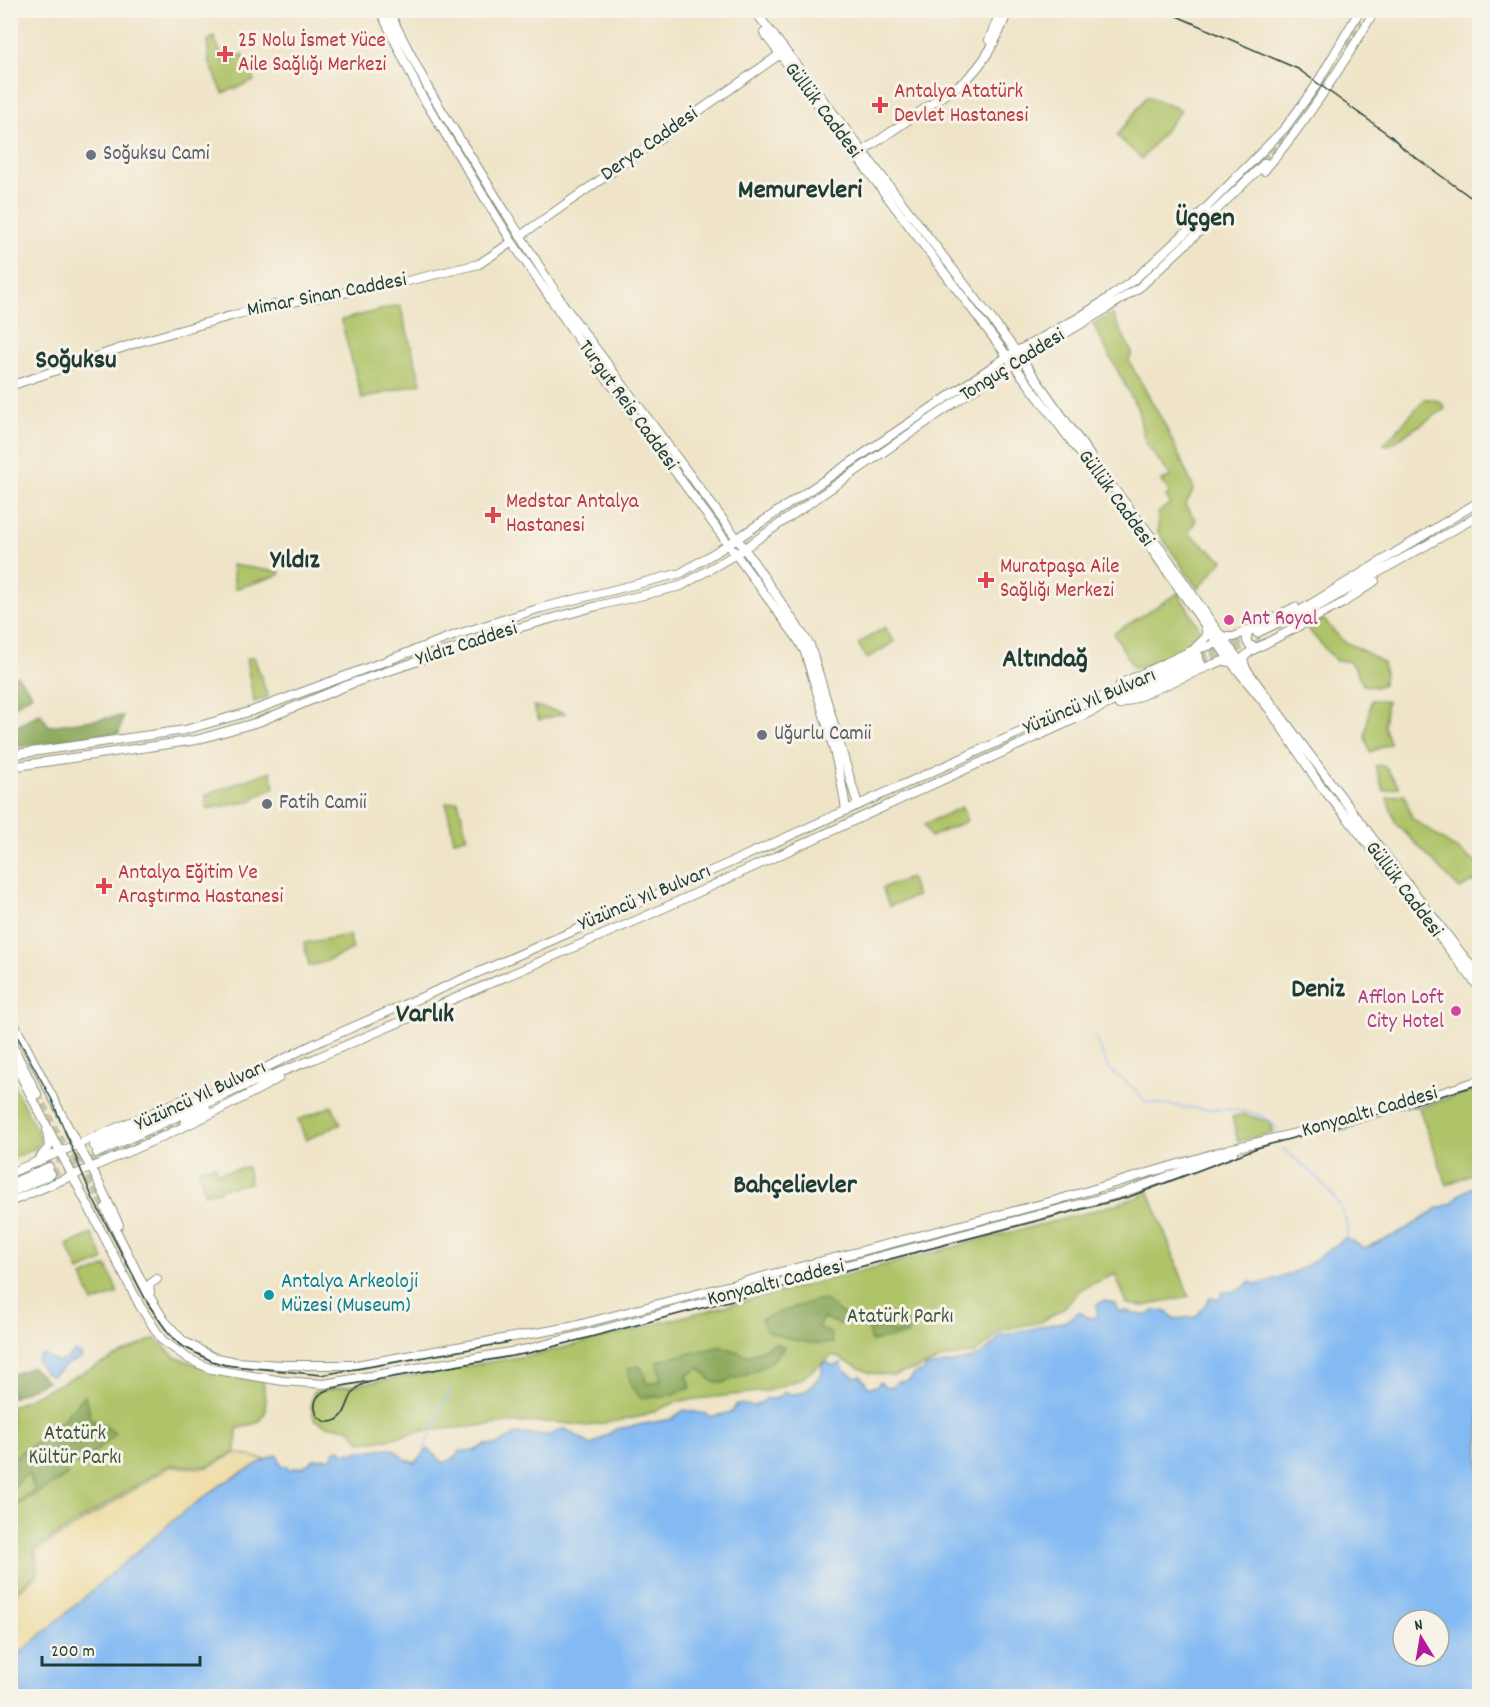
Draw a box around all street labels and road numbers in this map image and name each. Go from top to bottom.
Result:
street label: Güllük Caddesi [776,56,868,166]
street label: Derya Caddesi [595,100,705,190]
street label: Mimar Sinan Caddesi [245,266,410,326]
street label: Tonguç Caddesi [955,322,1071,410]
street label: Turgut Reis Caddesi [569,335,685,478]
street label: Güllük Caddesi [1069,444,1161,554]
street label: Yıldız Caddesi [412,614,522,675]
street label: Yüzüncü Yıl Bulvarı [1019,662,1161,744]
street label: Güllük Caddesi [1357,835,1449,945]
street label: Yüzüncü Yıl Bulvarı [574,858,716,940]
street label: Yüzüncü Yıl Bulvarı [131,1054,271,1140]
street label: Konyaaltı Caddesi [1298,1079,1442,1147]
street label: Konyaaltı Caddesi [704,1252,848,1316]

